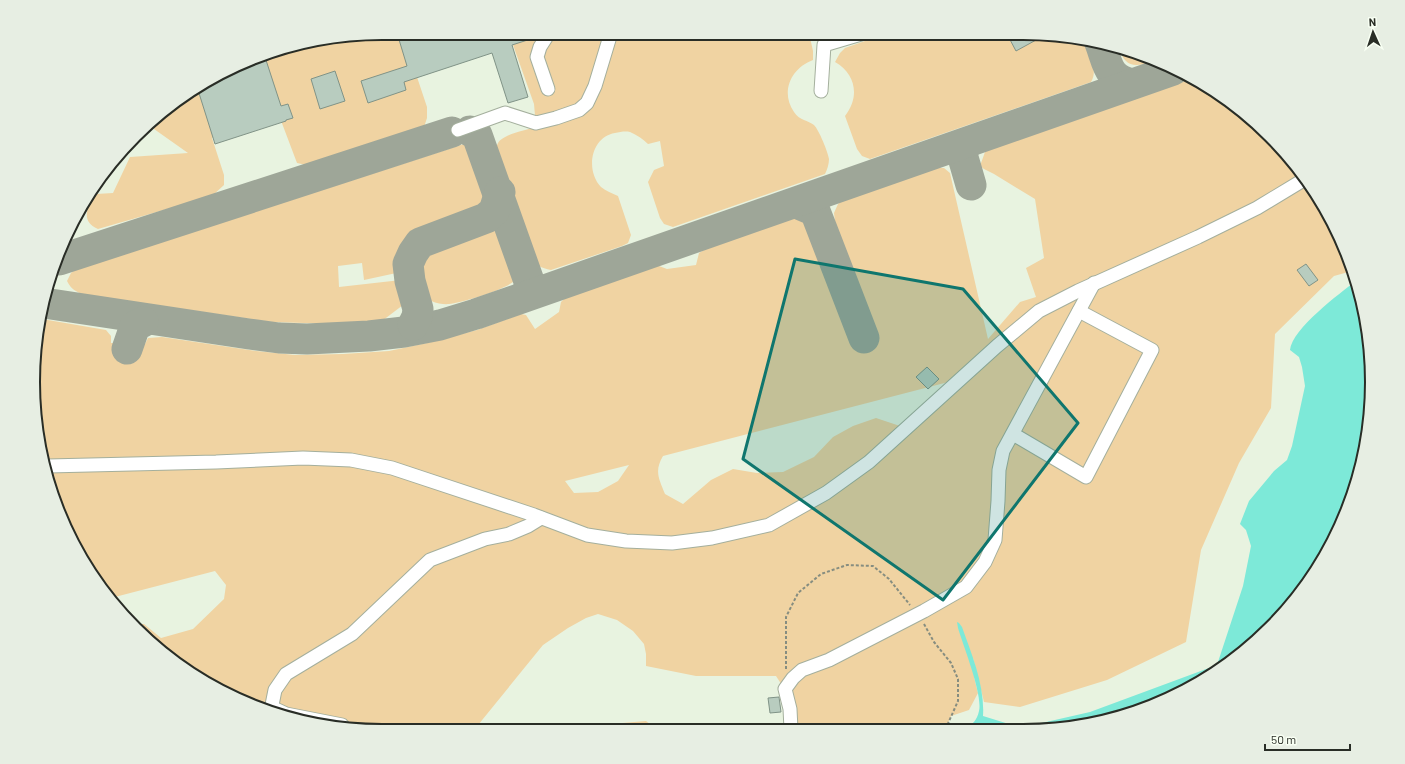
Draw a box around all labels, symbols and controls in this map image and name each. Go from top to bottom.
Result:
north arrow [1353,12,1393,52]
text: N [1368,15,1376,28]
scale bar [1265,726,1350,752]
text: 50 m [1271,732,1296,746]

